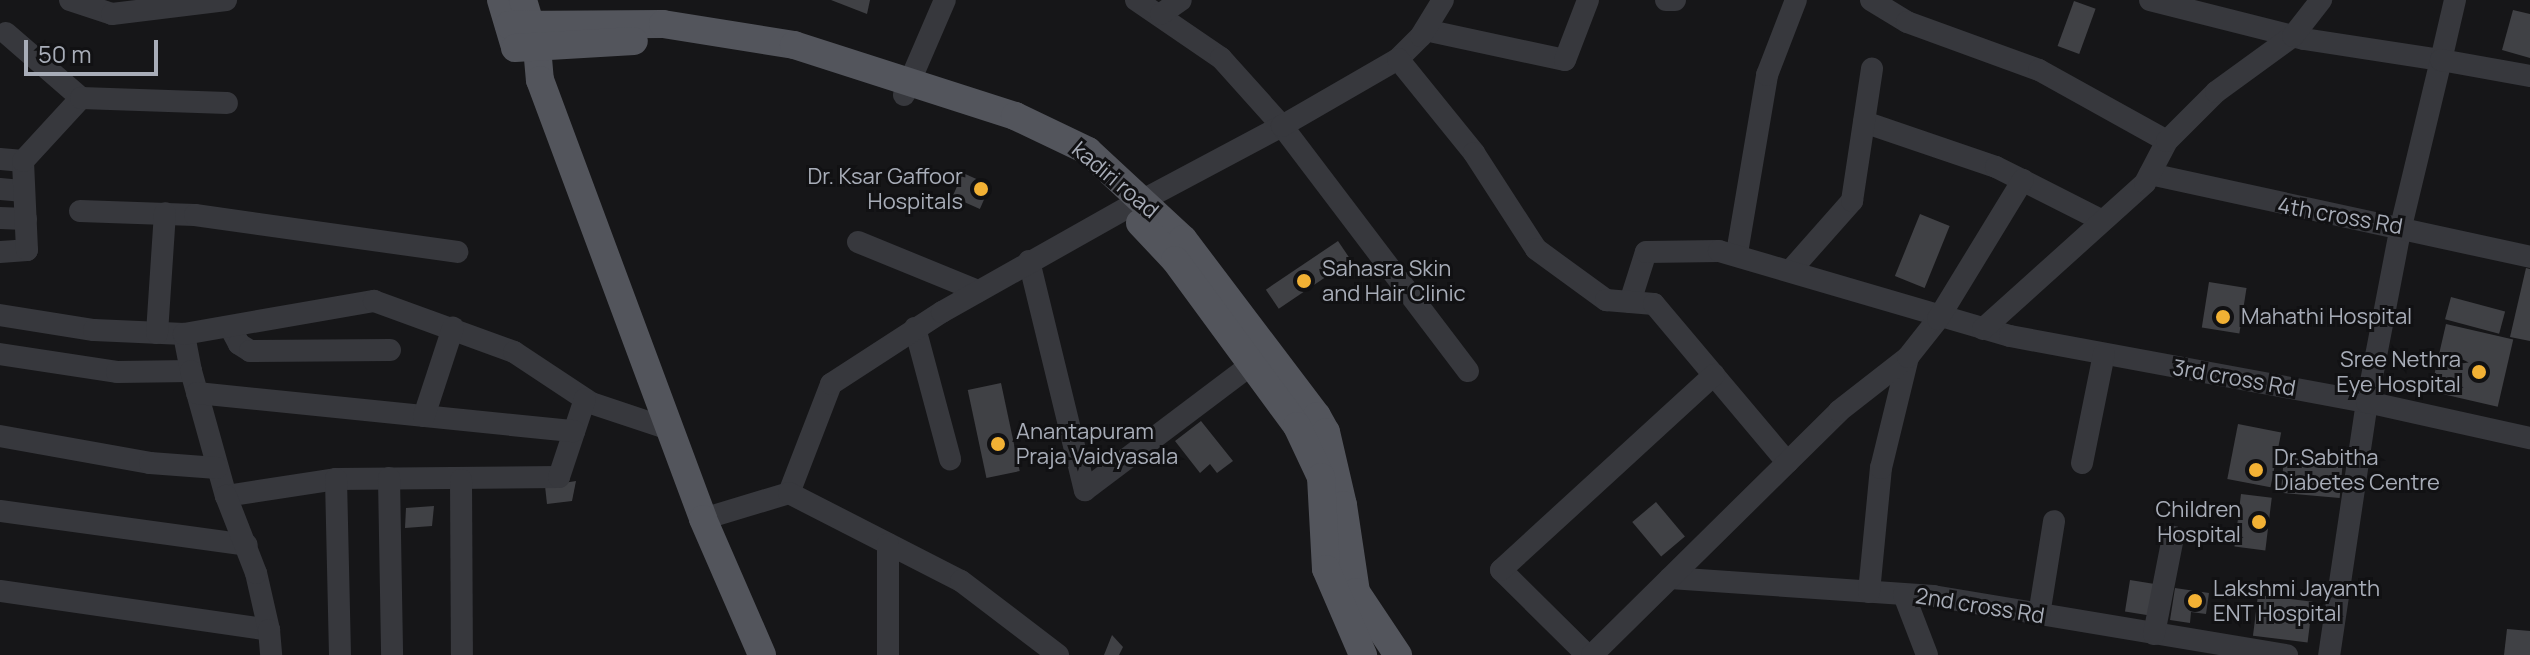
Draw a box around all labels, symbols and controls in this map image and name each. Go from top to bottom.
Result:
scale bar [28,24,162,74]
text: 50 m [38,37,92,70]
street label: kadiri road [1066,136,1164,224]
place label: Dr. Ksar Gaffoor Hospitals [808,163,963,214]
marker: Dr. Ksar Gaffoor Hospitals [970,178,992,200]
street label: 4th cross Rd [2275,192,2405,240]
place label: Sahasra Skin and Hair Clinic [1322,255,1466,306]
marker: Sahasra Skin and Hair Clinic [1293,270,1315,292]
place label: Mahathi Hospital [2241,304,2412,330]
marker: Mahathi Hospital [2212,306,2234,328]
place label: Sree Nethra Eye Hospital [2336,346,2461,398]
street label: 3rd cross Rd [2170,354,2298,402]
marker: Sree Nethra Eye Hospital [2468,361,2490,383]
place label: Anantapuram Praja Vaidyasala [1016,418,1178,470]
marker: Anantapuram Praja Vaidyasala [987,433,1009,455]
place label: Dr.Sabitha Diabetes Centre [2274,444,2440,496]
marker: Dr.Sabitha Diabetes Centre [2245,459,2267,481]
place label: Children Hospital [2156,496,2241,548]
marker: Children Hospital [2248,511,2270,533]
place label: Lakshmi Jayanth ENT Hospital [2213,575,2380,626]
street label: 2nd cross Rd [1914,583,2046,629]
marker: Lakshmi Jayanth ENT Hospital [2184,590,2206,612]

